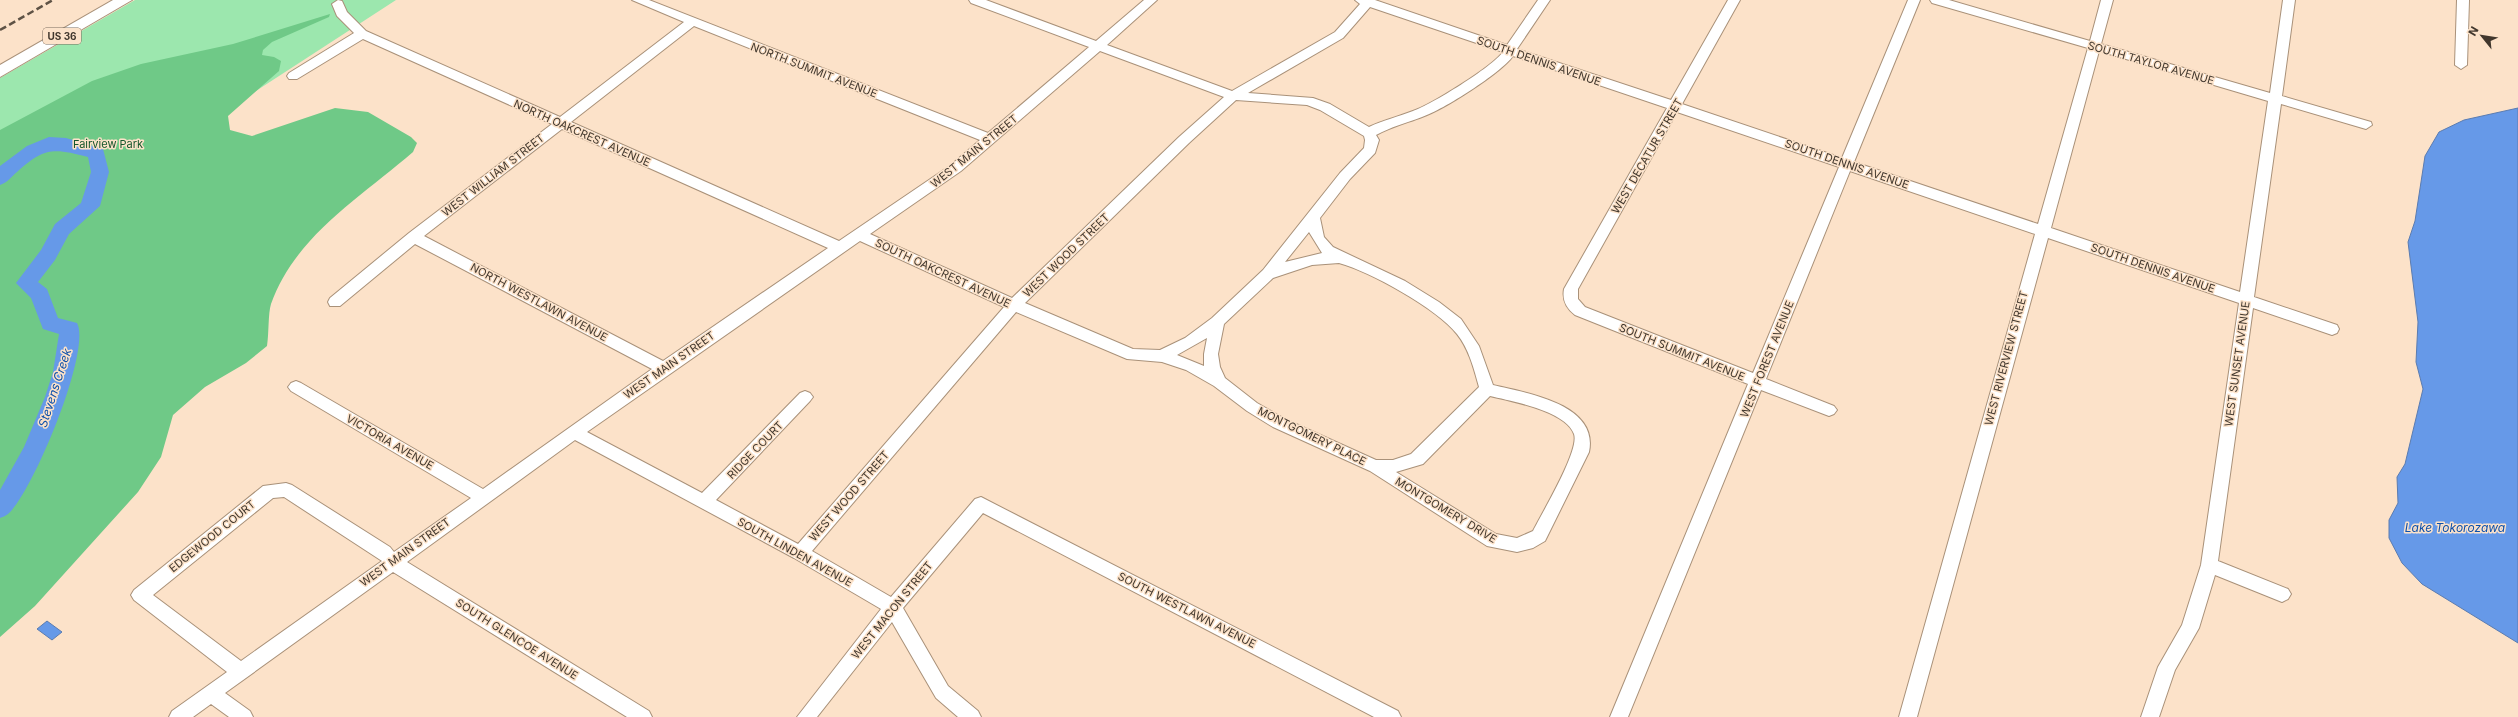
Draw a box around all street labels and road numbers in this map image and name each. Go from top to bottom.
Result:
road number: US 36 [43,28,81,44]
street label: SOUTH DENNIS AVENUE [1475,33,1603,89]
street label: SOUTH TAYLOR AVENUE [2086,38,2216,88]
street label: NORTH SUMMIT AVENUE [749,39,879,101]
street label: WEST DECATUR STREET [1608,96,1686,216]
street label: NORTH OAKCREST AVENUE [512,97,652,169]
street label: WEST MAIN STREET [928,112,1020,190]
street label: WEST WILLIAM STREET [439,131,547,219]
street label: SOUTH DENNIS AVENUE [1783,136,1911,192]
street label: WEST WOOD STREET [1020,210,1112,300]
street label: SOUTH OAKCREST AVENUE [873,235,1013,311]
street label: SOUTH DENNIS AVENUE [2089,240,2217,296]
street label: NORTH WESTLAWN AVENUE [468,260,610,344]
street label: WEST RIVERVIEW STREET [1981,289,2031,427]
street label: WEST FOREST AVENUE [1737,299,1797,419]
street label: WEST SUNSET AVENUE [2221,301,2253,427]
street label: SOUTH SUMMIT AVENUE [1617,320,1747,384]
street label: WEST MAIN STREET [621,328,717,402]
street label: MONTGOMERY PLACE [1255,404,1369,468]
street label: VICTORIA AVENUE [344,411,436,473]
street label: RIDGE COURT [724,418,786,482]
street label: WEST WOOD STREET [806,448,892,544]
street label: MONTGOMERY DRIVE [1393,474,1499,546]
street label: EDGEWOOD COURT [166,497,258,575]
street label: SOUTH LINDEN AVENUE [735,514,855,590]
street label: WEST MAIN STREET [357,515,453,589]
street label: WEST MACON STREET [848,558,936,662]
street label: SOUTH WESTLAWN AVENUE [1116,569,1258,651]
street label: SOUTH GLENCOE AVENUE [453,596,581,682]

